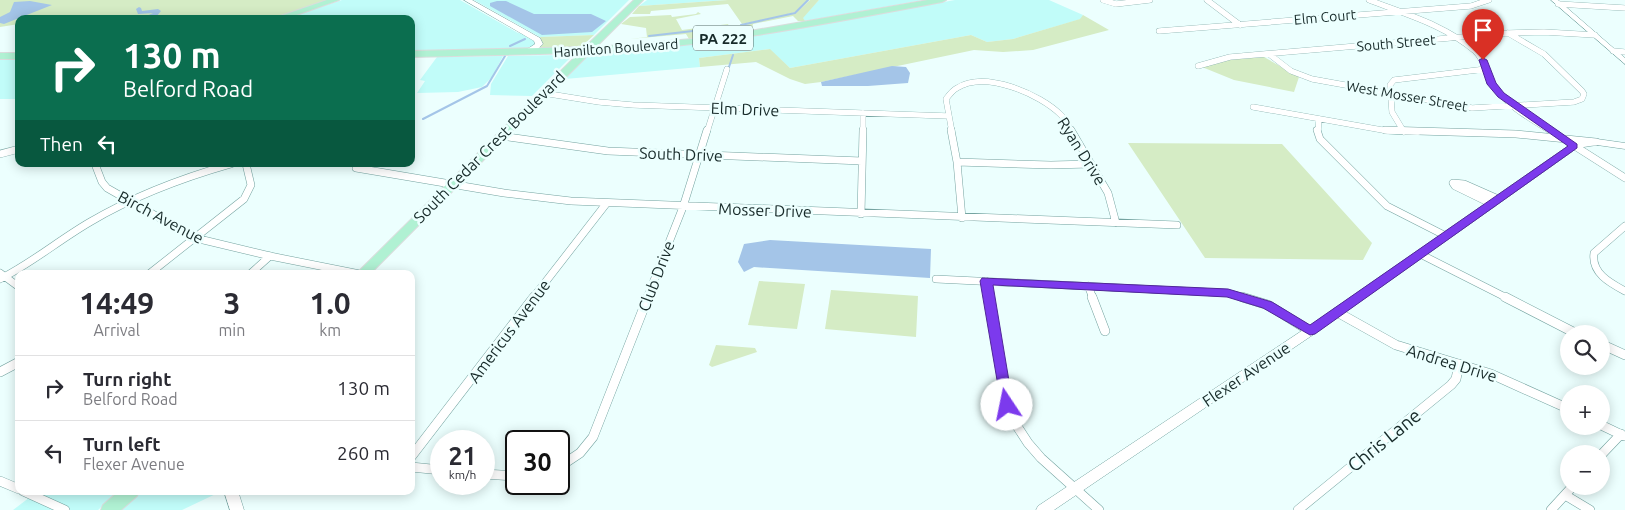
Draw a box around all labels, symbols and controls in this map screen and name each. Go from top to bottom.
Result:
street label: Elm Court [1293,6,1357,28]
pin [1462,9,1504,60]
icon: arrive [1469,16,1497,44]
road number: PA 222 [693,26,753,50]
street label: South Street [1356,32,1437,54]
icon: right [40,35,105,100]
text: 130 m [123,35,221,75]
street label: Hamilton Boulevard [553,36,679,60]
street label: South Cedar Crest Boulevard [410,68,568,226]
text: Belford Road [123,76,253,101]
street label: West Mosser Street [1345,77,1469,115]
street label: Elm Drive [710,99,780,119]
street label: Ryan Drive [1054,114,1110,188]
icon: left [93,130,121,158]
text: Then [40,133,83,155]
street label: South Drive [639,144,723,164]
street label: Birch Avenue [115,187,207,247]
street label: Mosser Drive [718,199,812,221]
street label: Club Drive [634,238,678,314]
street label: Americus Avenue [464,276,554,386]
text: 14:49 [79,286,154,320]
text: 3 [223,286,240,320]
text: 1.0 [310,286,351,320]
text: Arrival [93,321,140,339]
text: min [218,321,245,339]
text: km [319,321,341,339]
map controls [1560,325,1610,495]
button: search [1560,325,1610,375]
street label: Flexer Avenue [1199,338,1293,410]
street label: Andrea Drive [1405,341,1499,385]
text: Turn right [83,368,171,390]
icon: right [40,374,68,402]
text: 130 m [337,377,390,399]
position arrow [980,378,1032,430]
button: + [1560,385,1610,435]
text: Belford Road [83,390,178,408]
street label: Chris Lane [1343,404,1425,476]
speed limit sign: 30 [505,430,570,495]
text: Turn left [83,433,161,455]
icon: left [40,439,68,467]
text: 260 m [337,442,390,464]
text: 21 [448,442,477,470]
button: − [1560,445,1610,495]
text: Flexer Avenue [83,455,185,473]
text: km/h [449,468,476,481]

